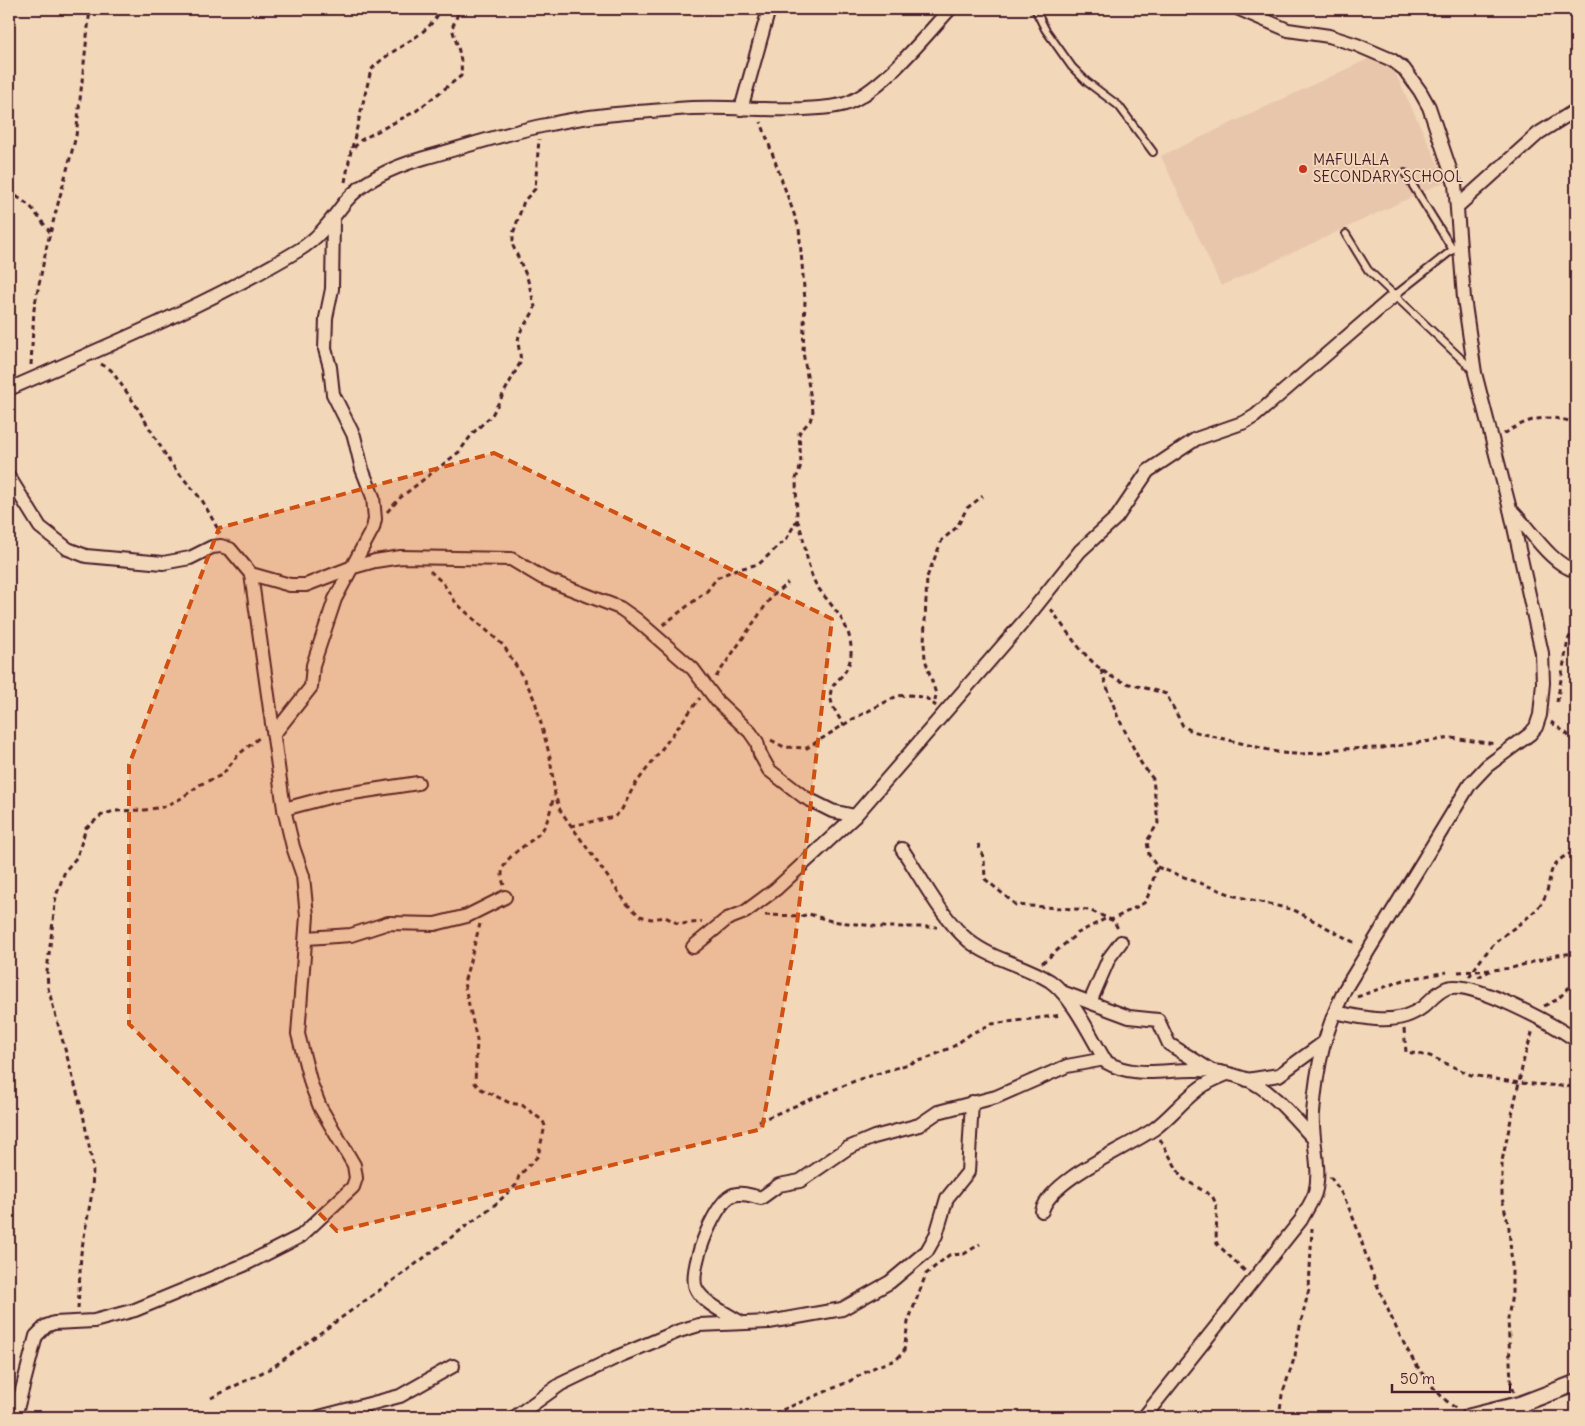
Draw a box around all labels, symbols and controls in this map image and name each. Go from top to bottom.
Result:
place label: MAFULALA SECONDARY SCHOOL [1313,150,1463,186]
marker: MAFULALA SECONDARY SCHOOL [1297,163,1309,175]
scale bar [1392,1361,1510,1393]
text: 50 m [1400,1369,1435,1388]

